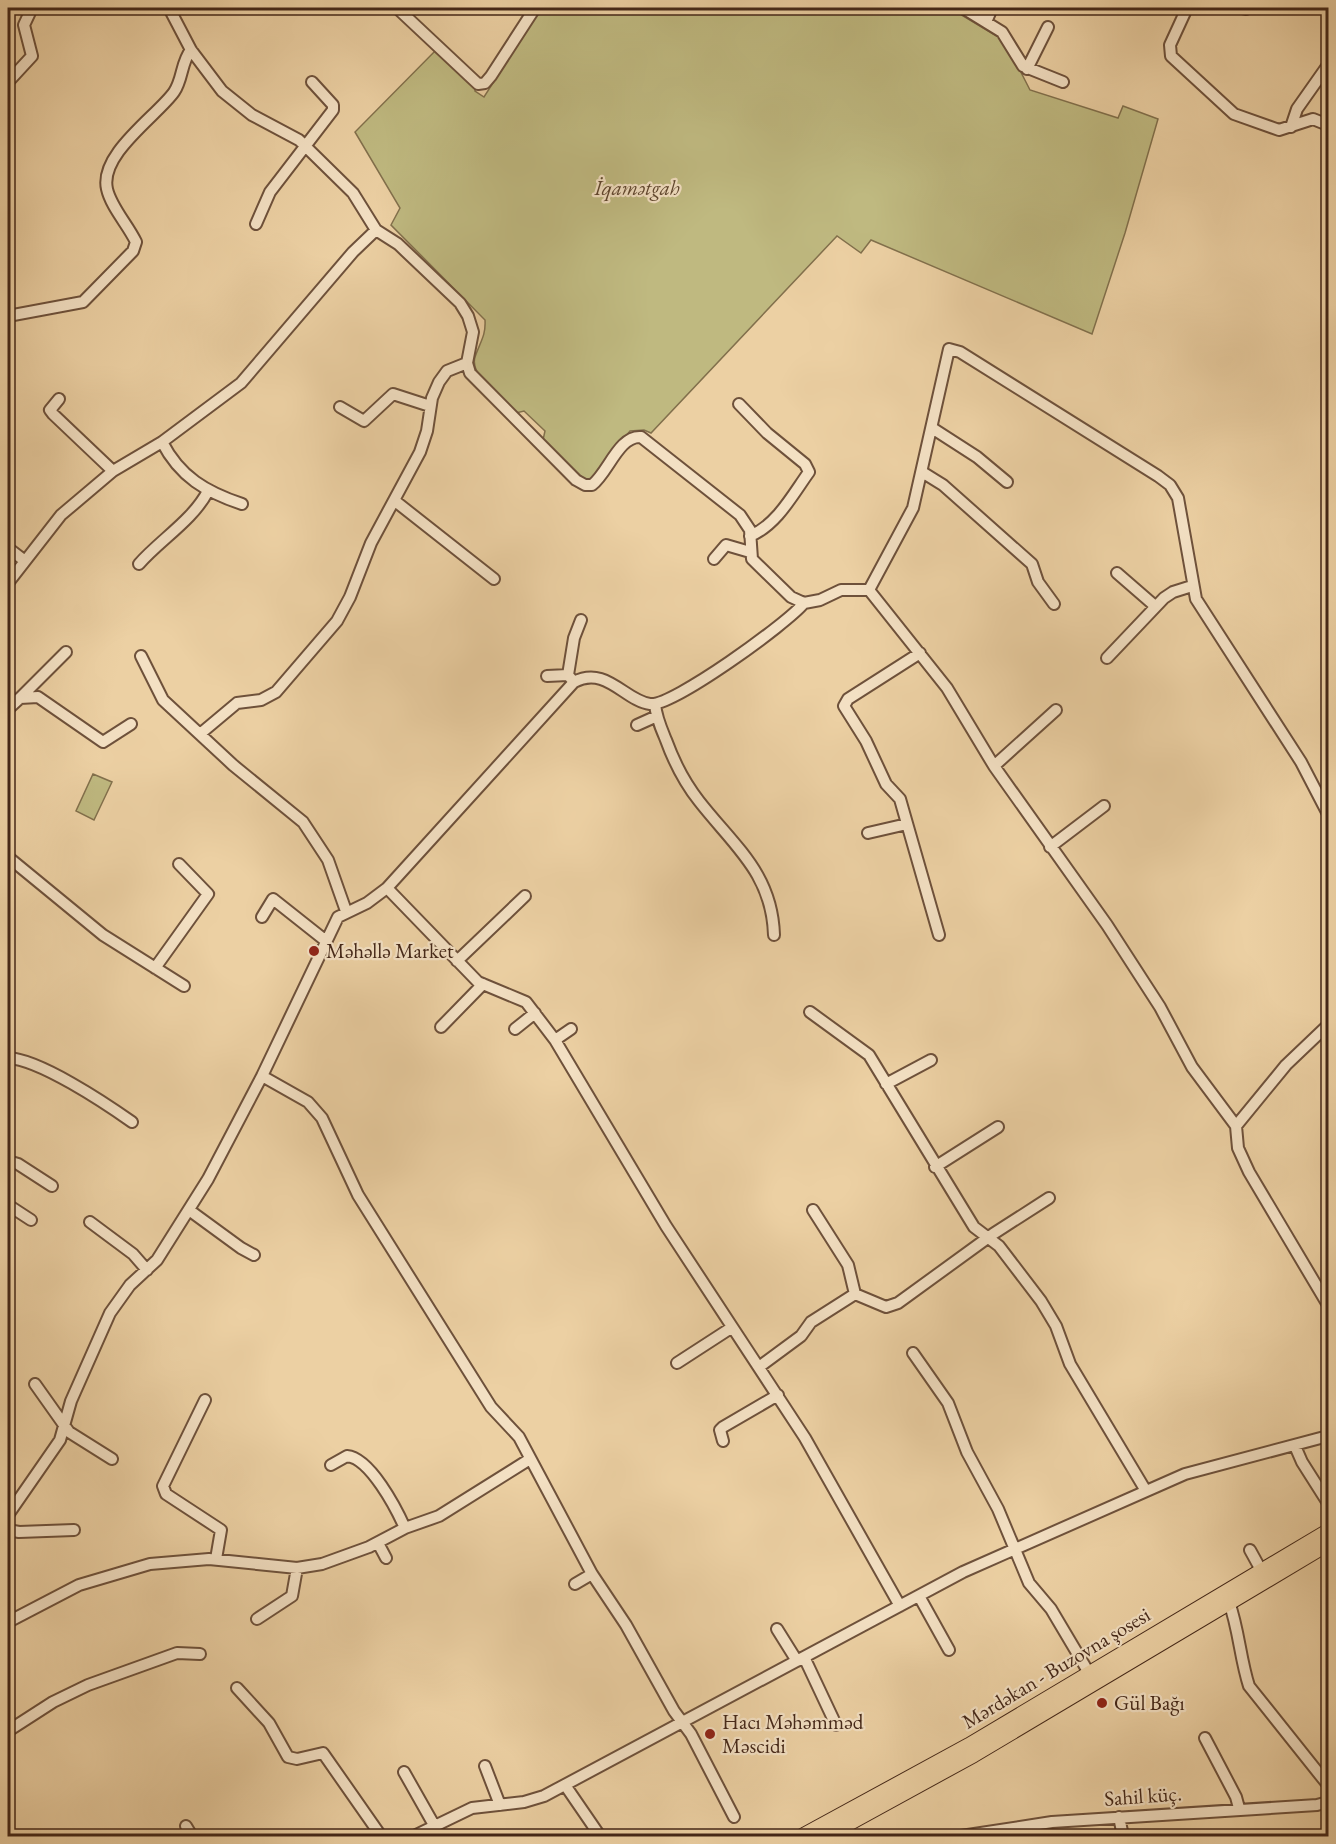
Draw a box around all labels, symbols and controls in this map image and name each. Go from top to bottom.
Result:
park label: İqamətgah [593,174,680,202]
place label: Məhəllə Market [326,937,454,964]
marker: Məhəllə Market [307,944,321,958]
street label: Mərdəkan - Buzovna şosesi [957,1601,1155,1735]
place label: Gül Bağı [1114,1689,1185,1716]
marker: Gül Bağı [1095,1696,1109,1710]
place label: Hacı Məhəmməd Məscidi [722,1708,864,1759]
marker: Hacı Məhəmməd Məscidi [703,1727,717,1741]
street label: Sahil küç. [1103,1779,1183,1812]

